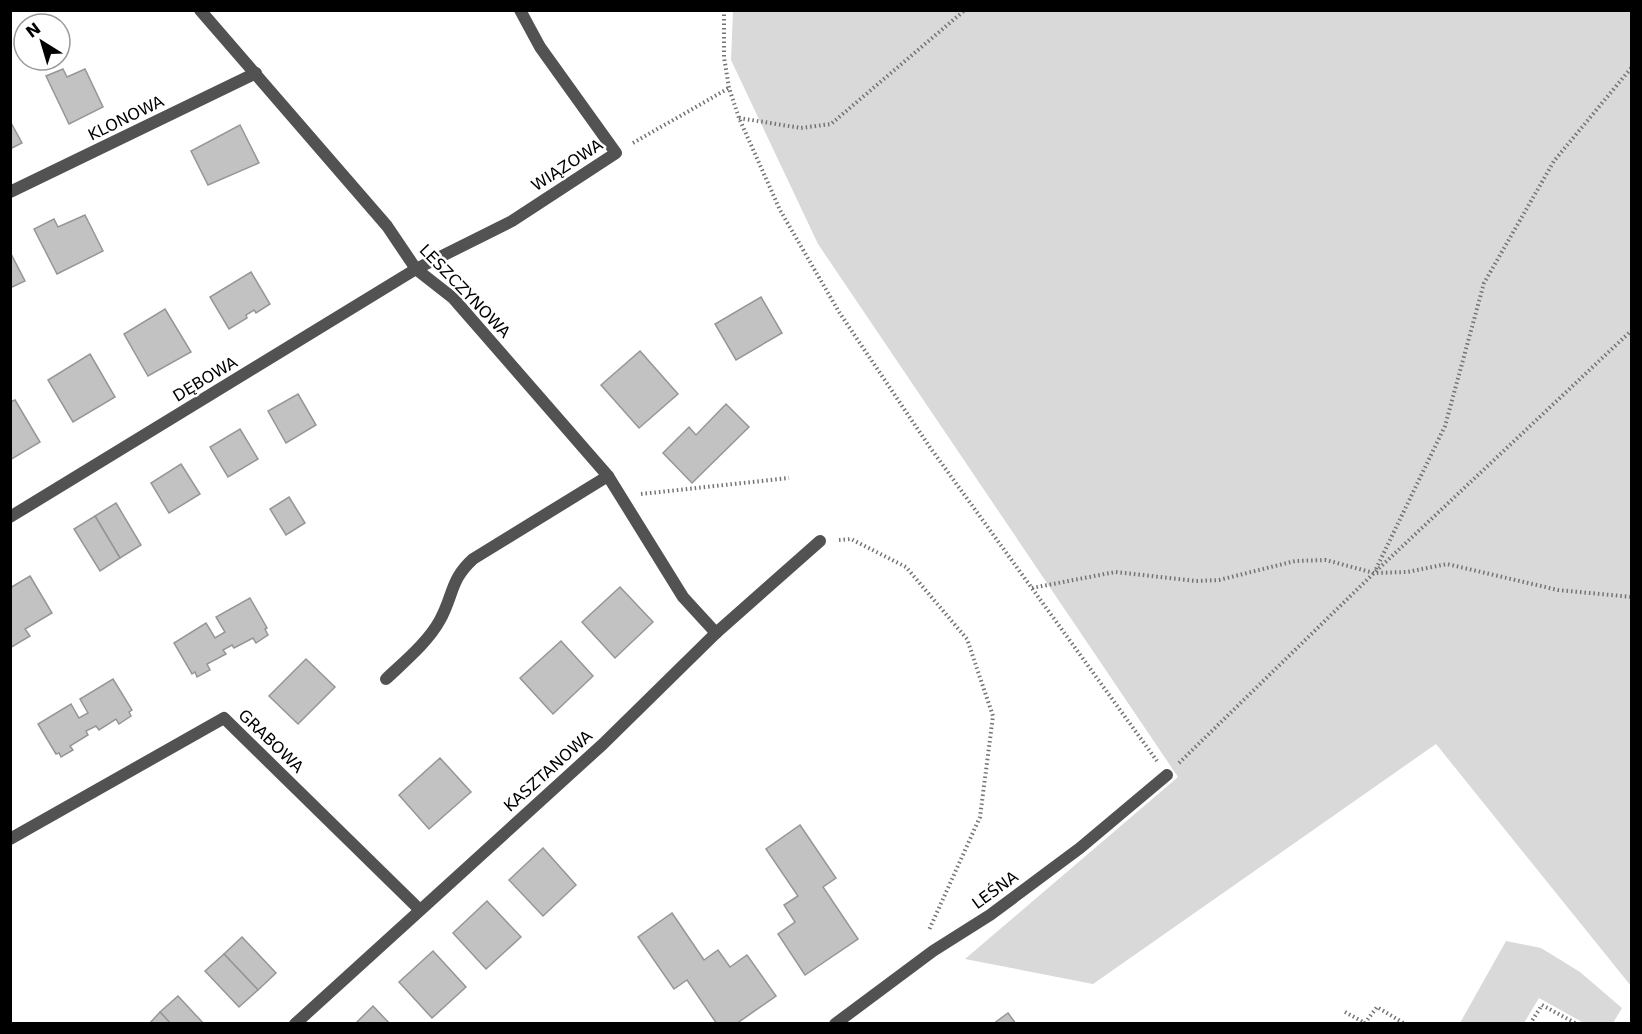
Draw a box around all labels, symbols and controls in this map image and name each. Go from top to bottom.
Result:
north arrow [12,12,72,72]
text: N [22,19,44,42]
street label: KLONOWA [85,91,167,144]
street label: WIĄZOWA [528,135,606,195]
street label: LESZCZYNOWA [416,240,514,342]
street label: DĘBOWA [169,352,241,406]
street label: GRABOWA [235,705,307,777]
street label: KASZTANOWA [500,726,596,816]
street label: LEŚNA [968,867,1022,913]

